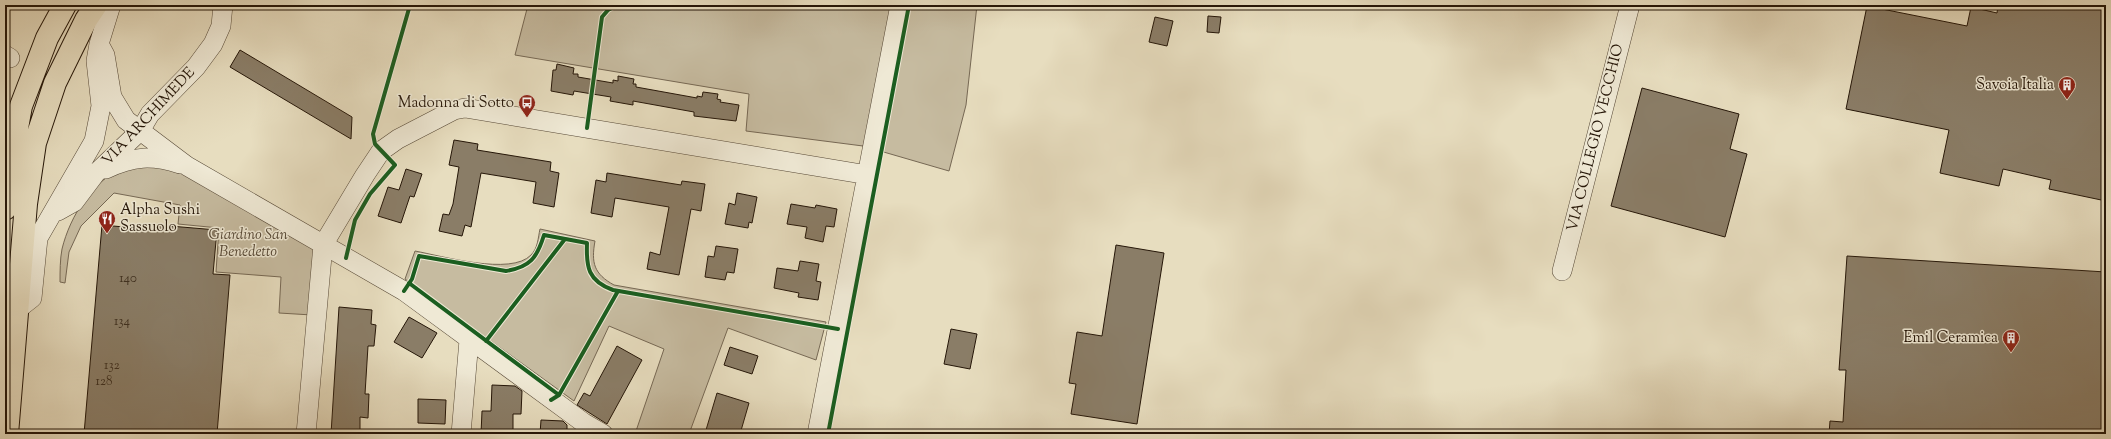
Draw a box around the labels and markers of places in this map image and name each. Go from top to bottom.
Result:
place label: Savoia Italia [1976,75,2054,96]
building icon: Savoia Italia [2057,75,2077,100]
place label: Madonna di Sotto [398,93,514,114]
bus stop icon: Madonna di Sotto [517,93,537,118]
place label: Alpha Sushi Sassuolo [120,200,200,238]
restaurant icon: Alpha Sushi Sassuolo [97,209,117,234]
place label: Emil Ceramica [1903,328,1998,349]
building icon: Emil Ceramica [2001,328,2021,353]

